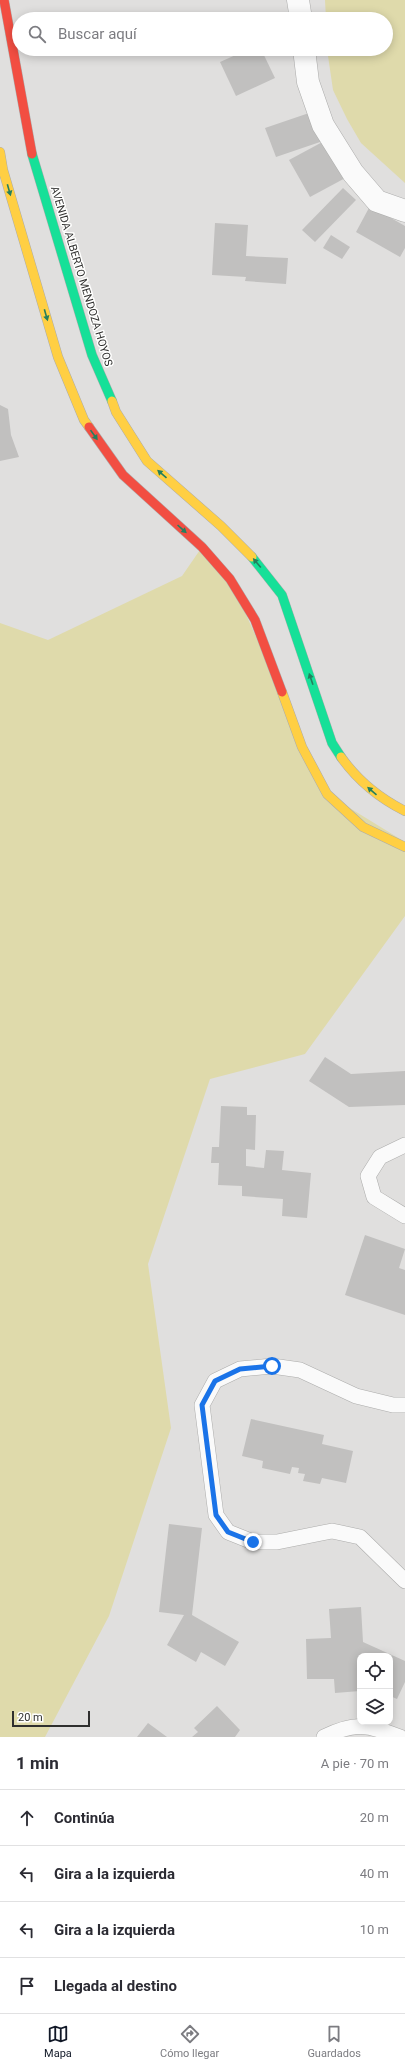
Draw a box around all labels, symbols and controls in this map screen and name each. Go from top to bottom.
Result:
search box [12,12,393,56]
icon: search [26,23,48,45]
text: Buscar aquí [58,25,137,43]
one-way arrow [6,184,12,196]
street label: AVENIDA ALBERTO MENDOZA HOYOS [48,184,115,368]
one-way arrow [43,309,49,321]
one-way arrow [90,429,98,440]
one-way arrow [158,470,167,479]
one-way arrow [177,525,188,534]
one-way arrow [253,557,262,568]
one-way arrow [307,673,313,685]
one-way arrow [367,786,377,795]
route start [263,1357,281,1375]
route end [244,1533,262,1551]
map controls [357,1653,393,1725]
button: locate [357,1653,393,1689]
button: layers [357,1689,393,1725]
scale bar [12,1709,90,1728]
text: 20 m [18,1711,43,1724]
text: 1 min [16,1753,59,1773]
text: A pie · 70 m [321,1756,389,1771]
icon: ahead [16,1807,38,1829]
text: Continúa [54,1809,115,1827]
text: 20 m [360,1810,389,1825]
icon: left [16,1863,38,1885]
text: Gira a la izquierda [54,1865,175,1883]
text: 40 m [360,1866,389,1881]
icon: left [16,1919,38,1941]
text: Gira a la izquierda [54,1921,175,1939]
text: 10 m [360,1922,389,1937]
icon: arrive [16,1975,38,1997]
text: Llegada al destino [54,1977,177,1995]
tab: Mapa [44,2023,72,2060]
tab: Cómo llegar [160,2023,219,2060]
tab: Guardados [307,2023,361,2060]

